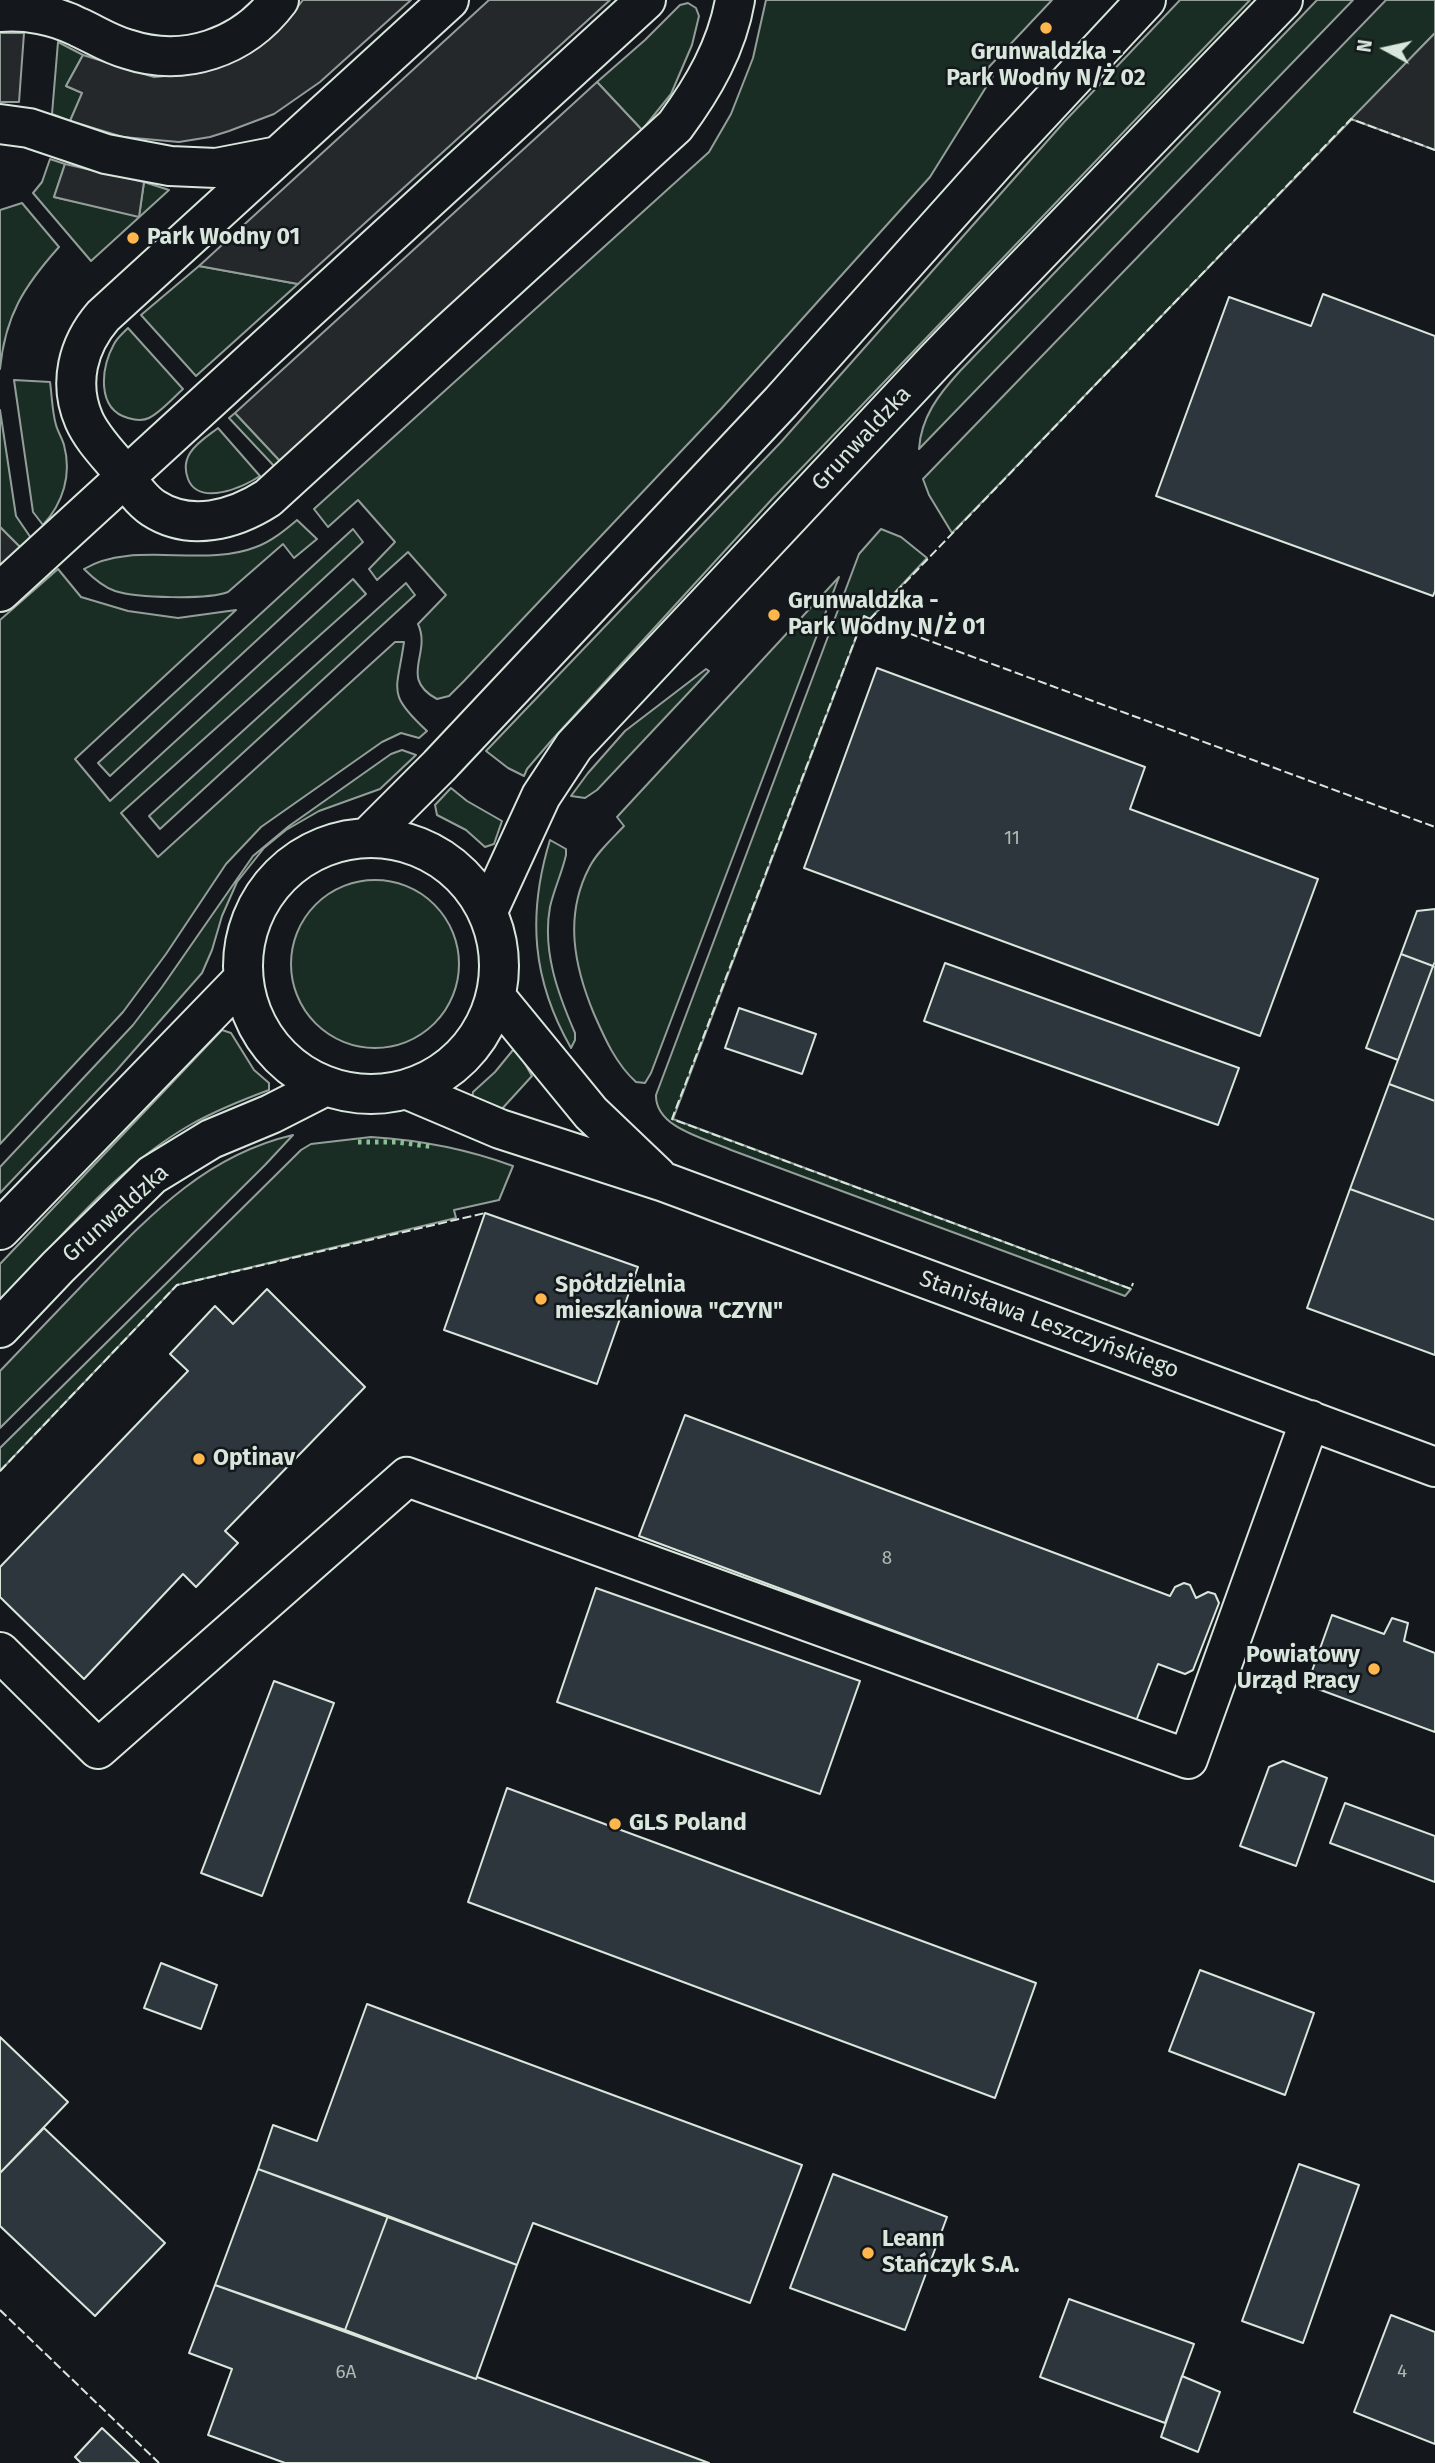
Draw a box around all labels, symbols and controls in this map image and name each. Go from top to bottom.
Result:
north arrow [1351,14,1421,84]
marker: Grunwaldzka - Park Wodny N/Ż 02 [1038,20,1054,36]
text: N [1352,38,1377,54]
place label: Grunwaldzka - Park Wodny N/Ż 02 [946,39,1146,93]
place label: Park Wodny 01 [147,224,300,252]
marker: Park Wodny 01 [125,230,141,246]
street label: Grunwaldzka [807,381,917,497]
place label: Grunwaldzka - Park Wodny N/Ż 01 [788,588,986,642]
marker: Grunwaldzka - Park Wodny N/Ż 01 [766,607,782,623]
house number: 11 [1004,828,1020,850]
street label: Grunwaldzka [57,1159,175,1269]
street label: Stanisława Leszczyńskiego [915,1265,1183,1385]
place label: Spółdzielnia mieszkaniowa "CZYN" [555,1272,783,1326]
marker: Spółdzielnia mieszkaniowa "CZYN" [533,1291,549,1307]
place label: Optinav [213,1445,295,1473]
marker: Optinav [191,1451,207,1467]
house number: 8 [882,1548,892,1570]
place label: Powiatowy Urząd Pracy [1237,1642,1360,1696]
marker: Powiatowy Urząd Pracy [1366,1661,1382,1677]
place label: GLS Poland [629,1810,747,1838]
marker: GLS Poland [607,1816,623,1832]
place label: Leann Stańczyk S.A. [882,2226,1019,2280]
marker: Leann Stańczyk S.A. [860,2245,876,2261]
house number: 4 [1397,2361,1407,2383]
house number: 6A [335,2362,357,2384]

